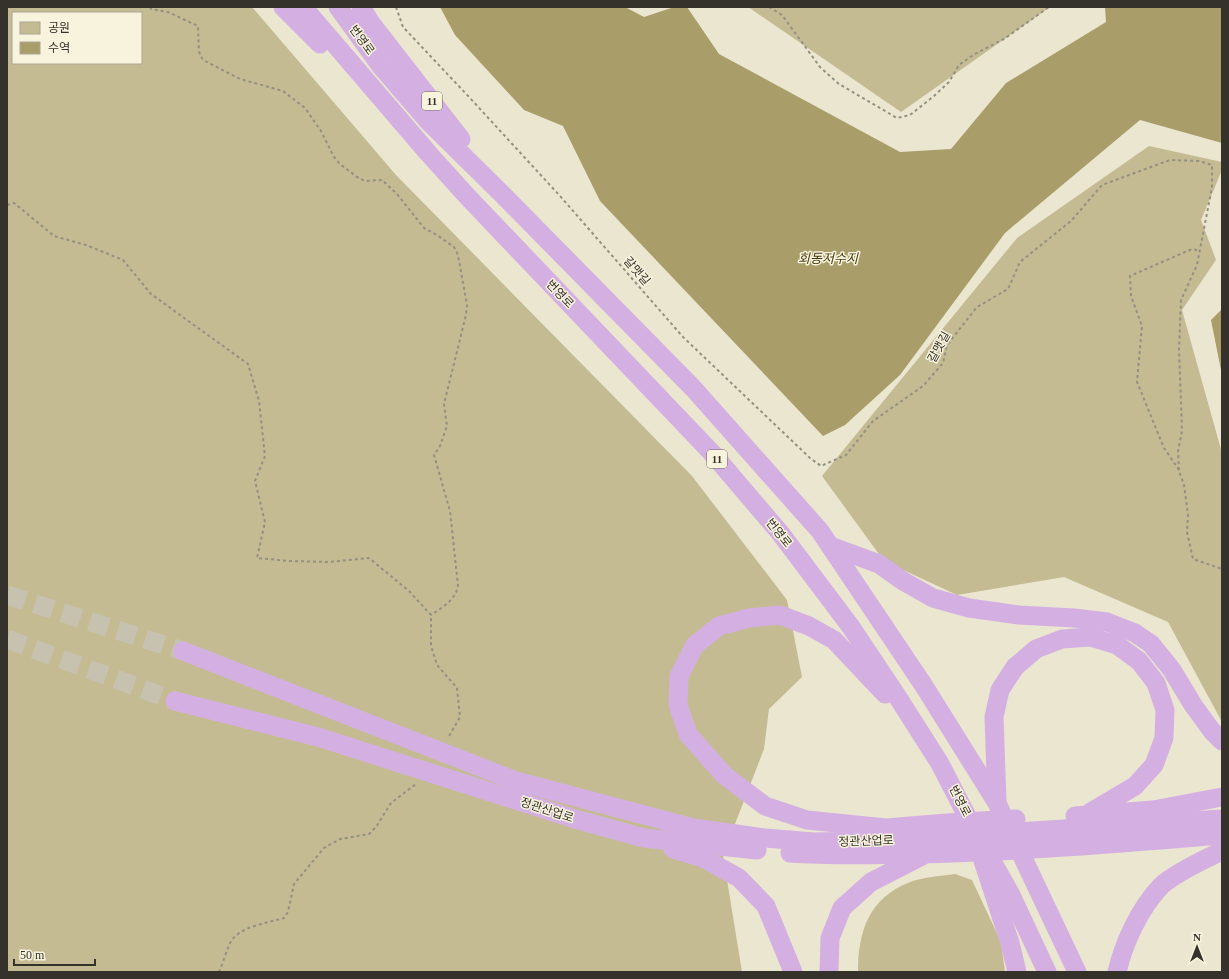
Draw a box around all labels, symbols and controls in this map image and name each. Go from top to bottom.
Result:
legend [12,12,142,64]
text: 공원 [48,21,70,35]
street label: 번영로 [347,22,377,58]
text: 수역 [48,41,70,55]
road number: 11 [422,92,442,110]
water label: 회동저수지 [798,251,859,266]
street label: 갈맷길 [621,254,653,288]
street label: 번영로 [543,277,577,311]
street label: 갈맷길 [925,329,953,365]
road number: 11 [707,450,727,468]
street label: 번영로 [763,516,795,550]
street label: 번영로 [946,783,974,819]
street label: 정관산업로 [519,795,575,825]
street label: 정관산업로 [838,833,894,849]
north arrow [1177,927,1217,967]
text: N [1193,931,1201,943]
scale bar [14,941,95,967]
text: 50 m [20,948,45,962]

